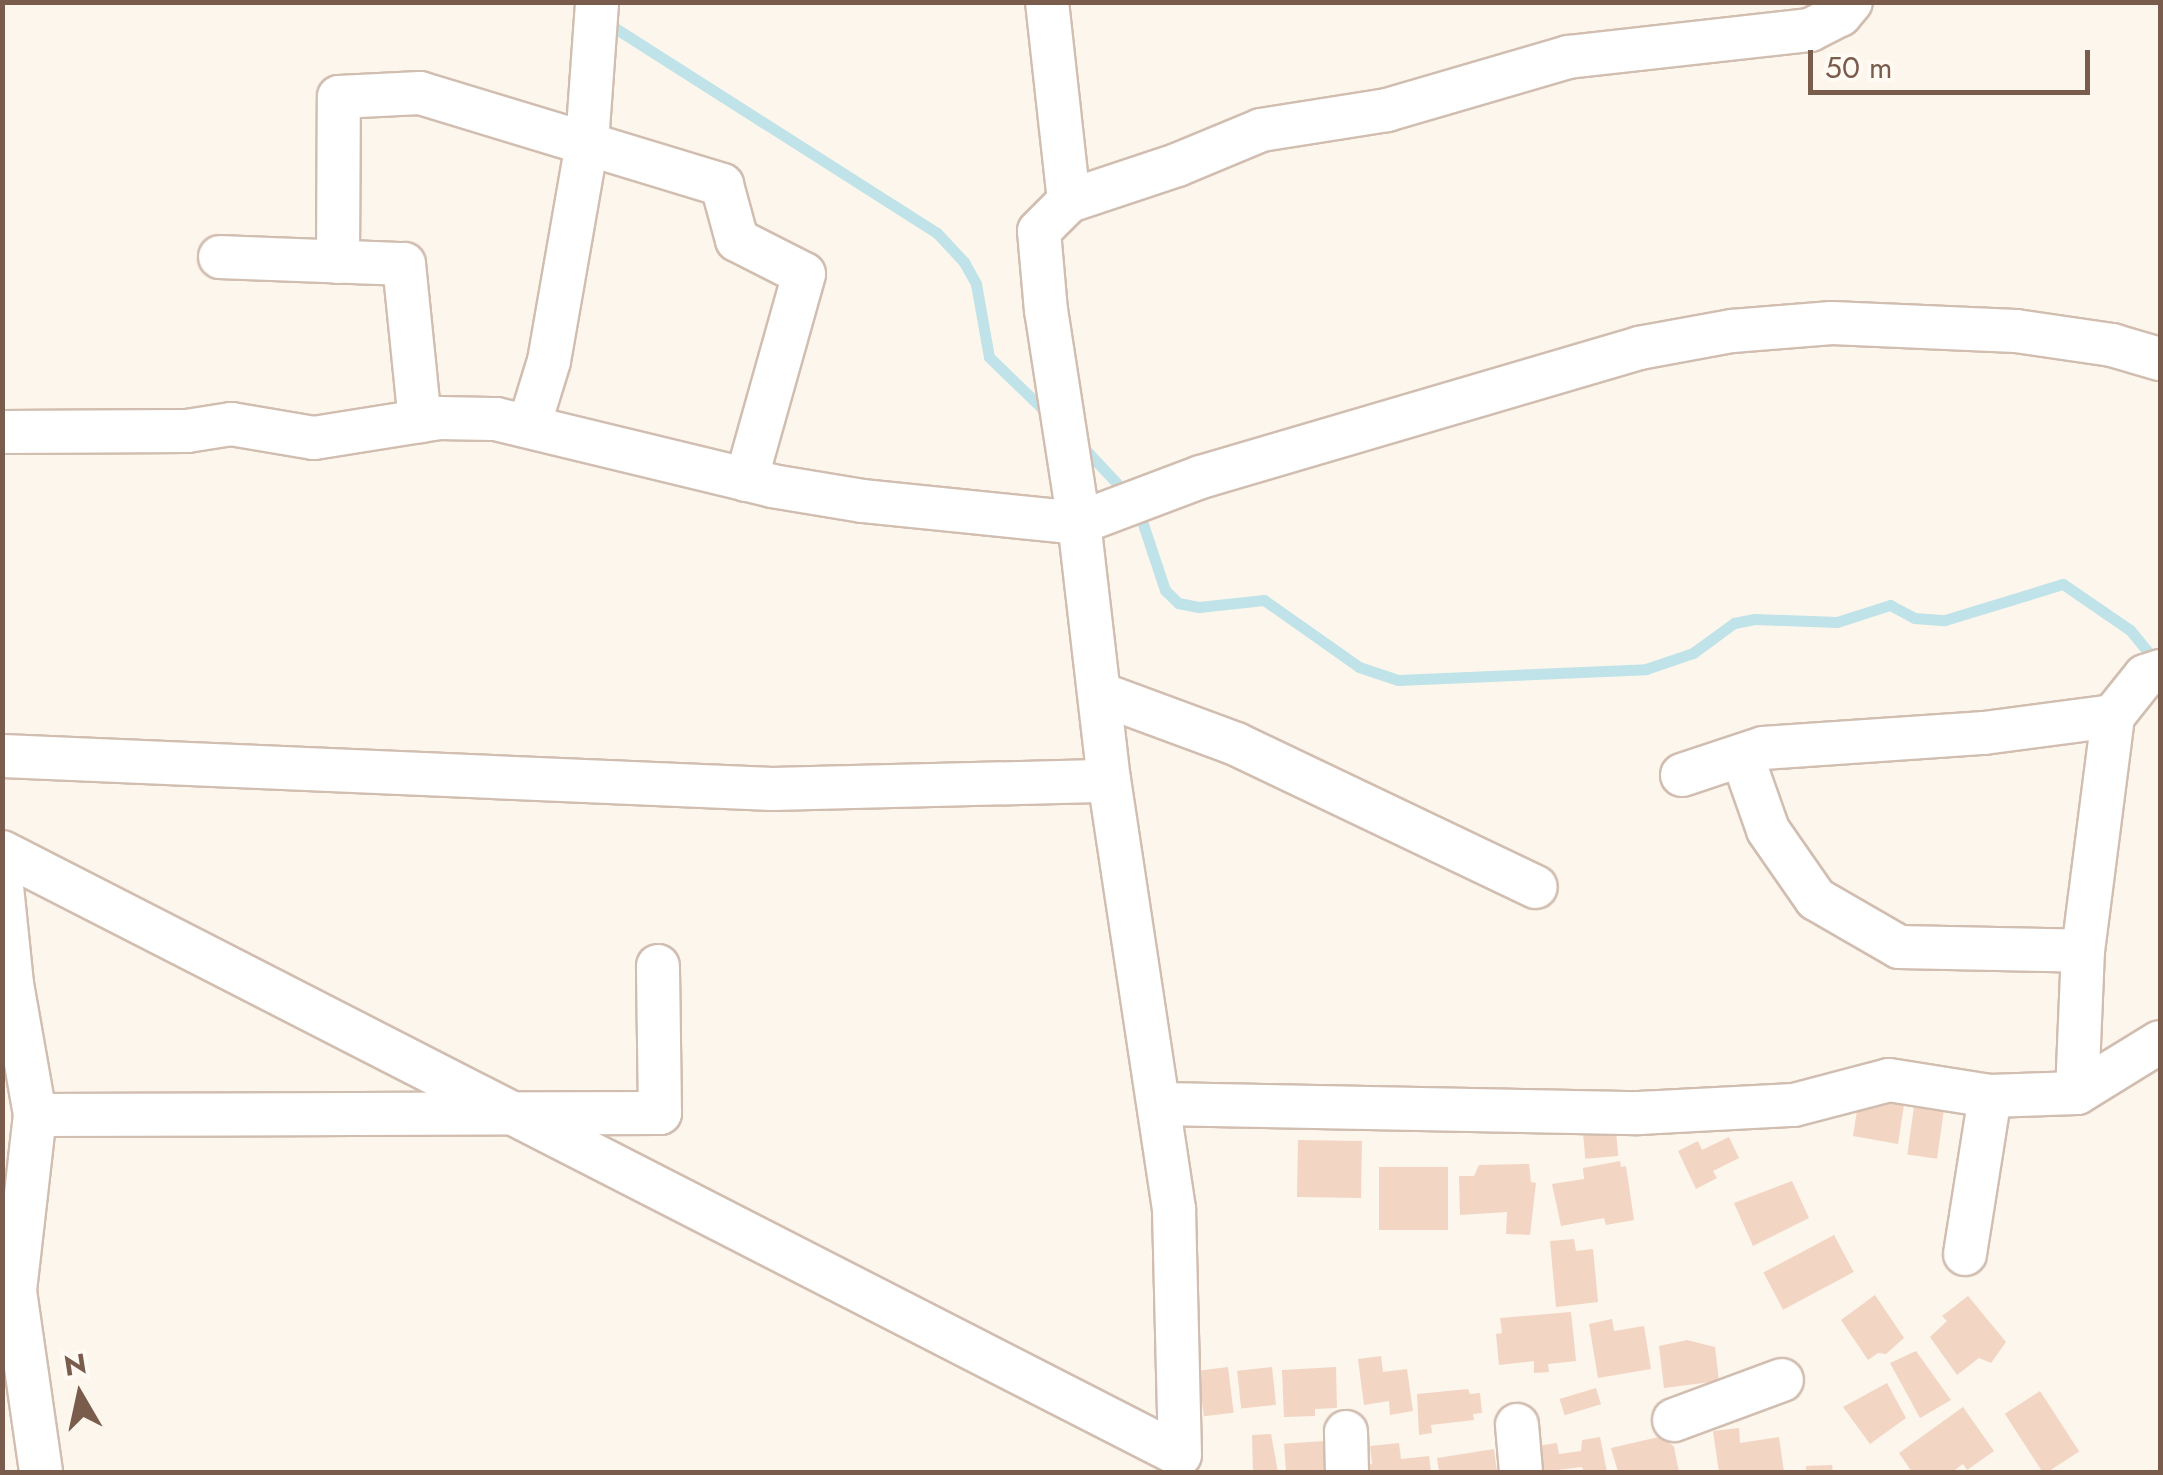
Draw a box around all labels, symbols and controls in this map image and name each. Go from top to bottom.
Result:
scale bar [1813,30,2096,92]
text: 50 m [1825,46,1892,89]
text: N [61,1343,89,1387]
north arrow [30,1345,130,1445]

